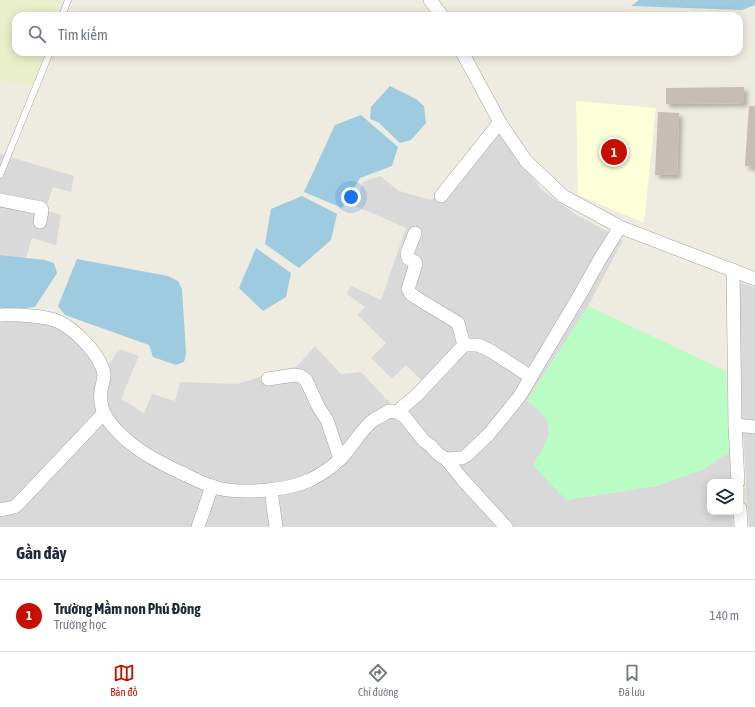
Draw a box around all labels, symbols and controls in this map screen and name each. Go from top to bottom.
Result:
search box [12,12,743,56]
icon: search [26,23,48,45]
text: Tìm kiếm [58,26,108,43]
pin: 1 [601,137,627,167]
your location [341,187,361,207]
map controls [707,479,743,515]
button: layers [707,479,743,515]
text: Gần đây [16,543,67,563]
text: Trường Mầm non Phú Đông [54,600,201,617]
text: 1 [26,608,32,623]
text: 140 m [710,608,739,623]
text: Trường học [54,617,106,632]
tab: Bản đồ [110,662,138,698]
tab: Chỉ đường [358,662,398,698]
tab: Đã lưu [619,662,645,698]

